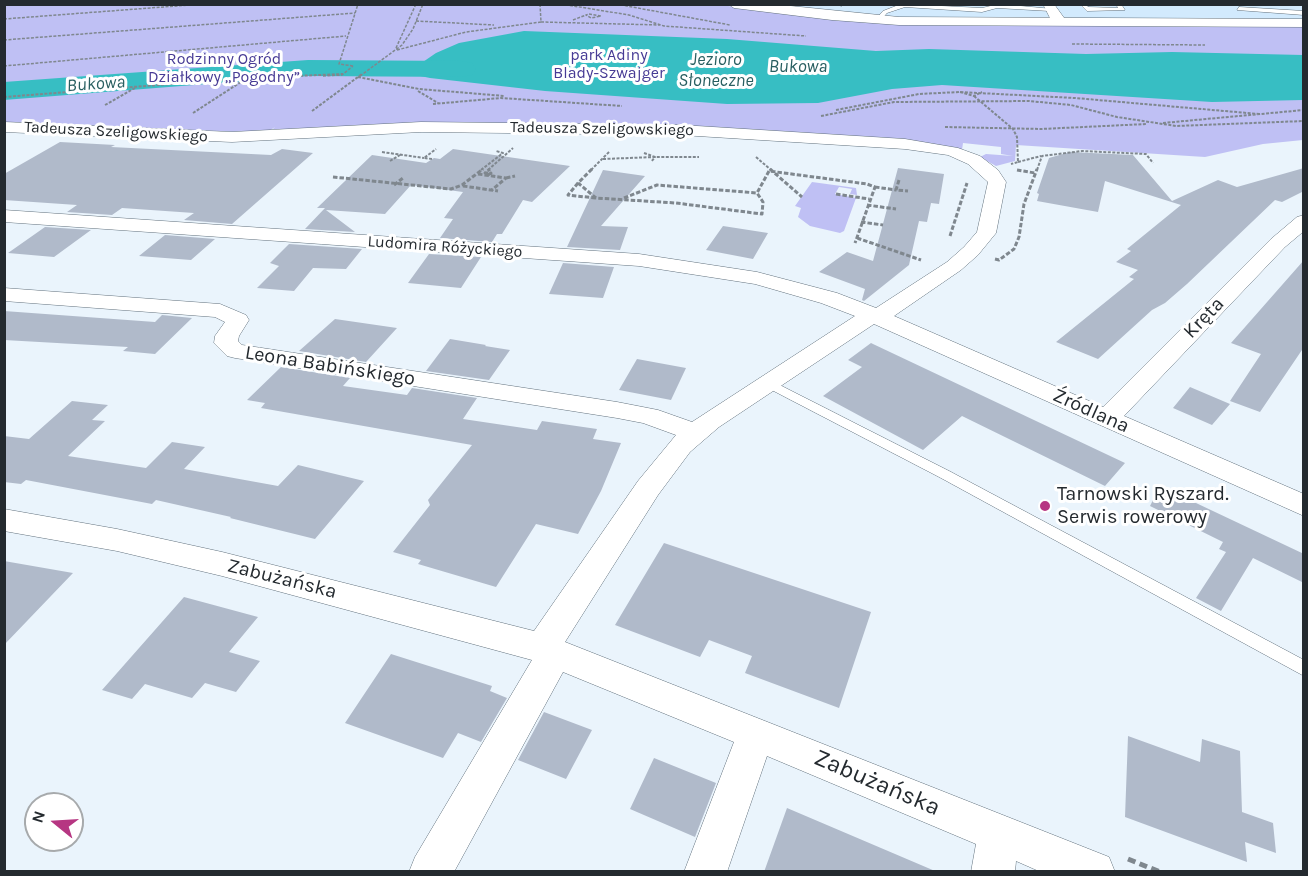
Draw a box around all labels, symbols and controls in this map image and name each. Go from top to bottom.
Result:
park label: park Adiny Blady-Szwajger [553,45,665,83]
park label: Rodzinny Ogród Działkowy „Pogodny” [148,49,300,87]
water label: Jezioro Słoneczne [678,49,754,92]
water label: Bukowa [769,56,827,78]
water label: Bukowa [66,71,126,97]
street label: Tadeusza Szeligowskiego [24,118,208,146]
street label: Tadeusza Szeligowskiego [510,118,694,140]
street label: Ludomira Różyckiego [367,232,523,262]
street label: Kręta [1179,292,1229,344]
street label: Leona Babińskiego [243,341,417,391]
street label: Źródlana [1049,383,1133,439]
place label: Tarnowski Ryszard. Serwis rowerowy [1057,482,1229,529]
marker: Tarnowski Ryszard. Serwis rowerowy [1038,499,1052,513]
street label: Zabużańska [225,554,339,604]
street label: Zabużańska [809,743,945,823]
north arrow [24,792,84,852]
text: N [27,809,49,825]

